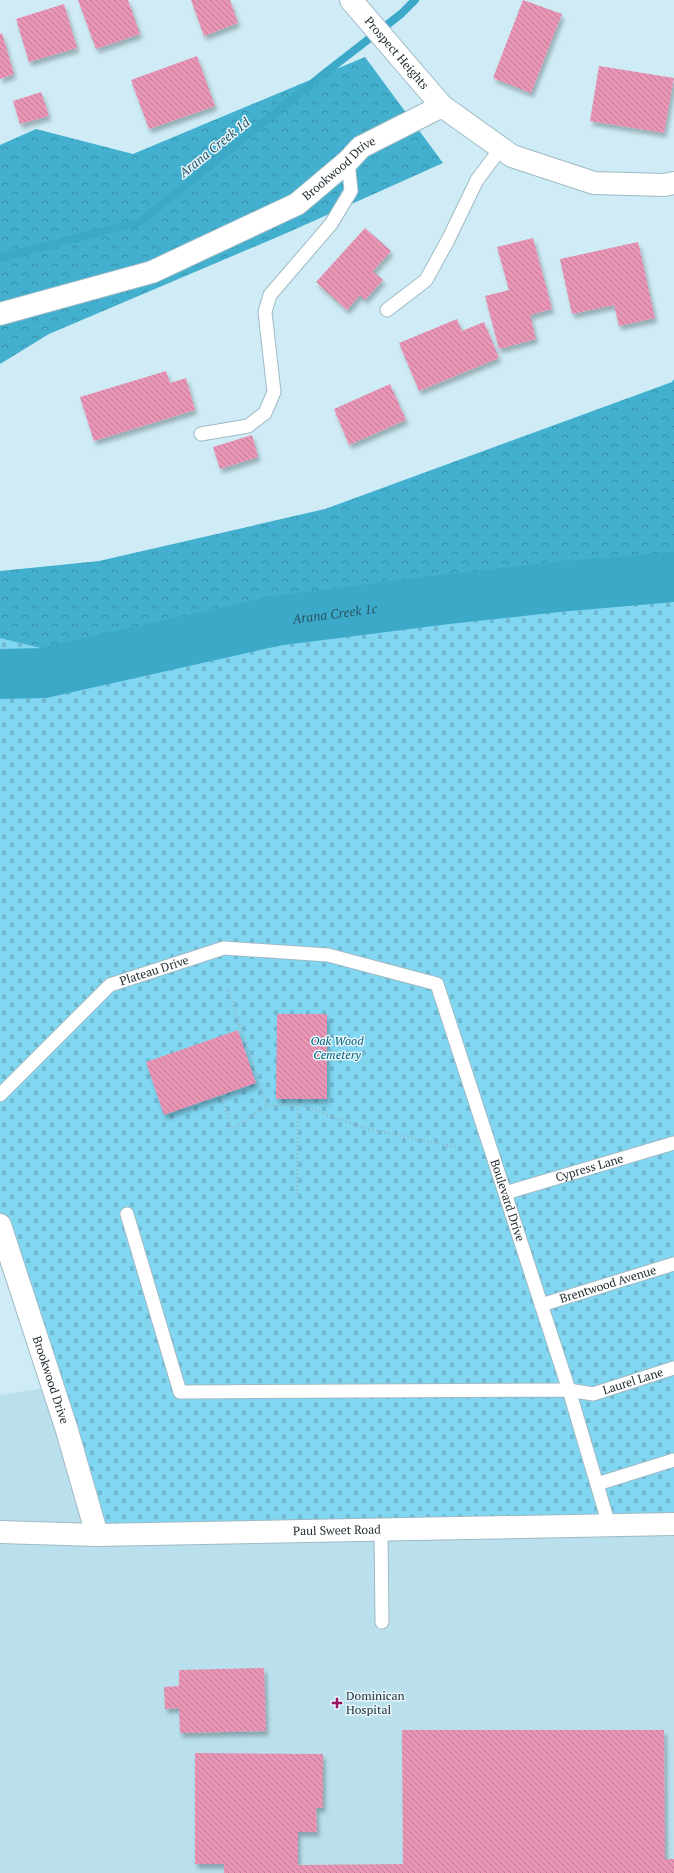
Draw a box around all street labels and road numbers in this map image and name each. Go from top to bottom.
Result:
street label: Prospect Heights [362,13,432,92]
street label: Brookwood Drive [299,133,378,203]
street label: Plateau Drive [118,952,191,988]
street label: Cypress Lane [554,1150,625,1185]
street label: Boulevard Drive [488,1157,528,1243]
street label: Brentwood Avenue [558,1262,658,1306]
street label: Brookwood Drive [30,1334,72,1426]
street label: Laurel Lane [601,1364,665,1397]
street label: Paul Sweet Road [293,1522,381,1538]

